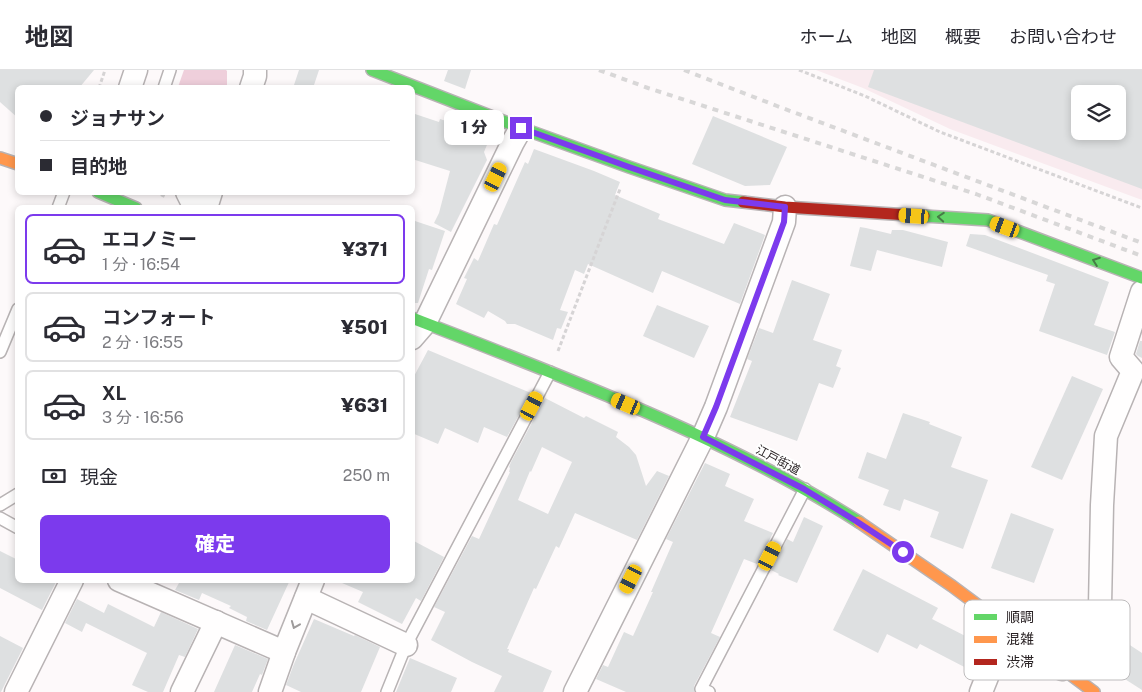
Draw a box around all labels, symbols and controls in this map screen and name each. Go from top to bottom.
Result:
text: 地図 [25,22,73,50]
text: ホーム [800,26,853,47]
text: 地図 [881,26,917,47]
text: 概要 [945,26,981,47]
text: お問い合わせ [1009,26,1117,47]
map controls [1071,85,1126,140]
button: layers [1071,85,1126,140]
text: ジョナサン [70,107,165,129]
callout: 1 分 [444,110,504,146]
route end [510,117,532,139]
text: 1 分 [461,118,487,137]
text: 目的地 [70,155,127,177]
car [482,160,509,194]
car [898,207,929,225]
one-way arrow [937,212,945,223]
car [988,215,1021,239]
icon: car [42,227,87,272]
text: エコノミー [102,228,197,250]
text: ¥371 [342,238,388,260]
text: 1 分 · 16:54 [102,255,180,274]
one-way arrow [1093,257,1101,267]
icon: car [42,305,87,350]
text: コンフォート [102,306,215,328]
text: ¥501 [341,316,388,338]
text: 2 分 · 16:55 [102,333,183,352]
text: XL [102,382,127,404]
icon: car [42,383,87,428]
car [518,389,545,423]
car [609,391,642,417]
text: ¥631 [341,394,388,416]
text: 3 分 · 16:56 [102,408,184,427]
street label: 江戸街道 [754,443,802,477]
icon: cash [40,462,68,490]
text: 現金 [80,466,118,488]
text: 250 m [343,466,390,485]
button: 確定 [40,515,390,573]
car [756,539,783,573]
route start [892,541,914,563]
car [617,562,644,596]
legend [964,600,1130,680]
text: 順調 [1006,609,1034,625]
one-way arrow [291,620,301,629]
text: 混雑 [1006,631,1034,647]
text: 渋滞 [1006,654,1034,670]

